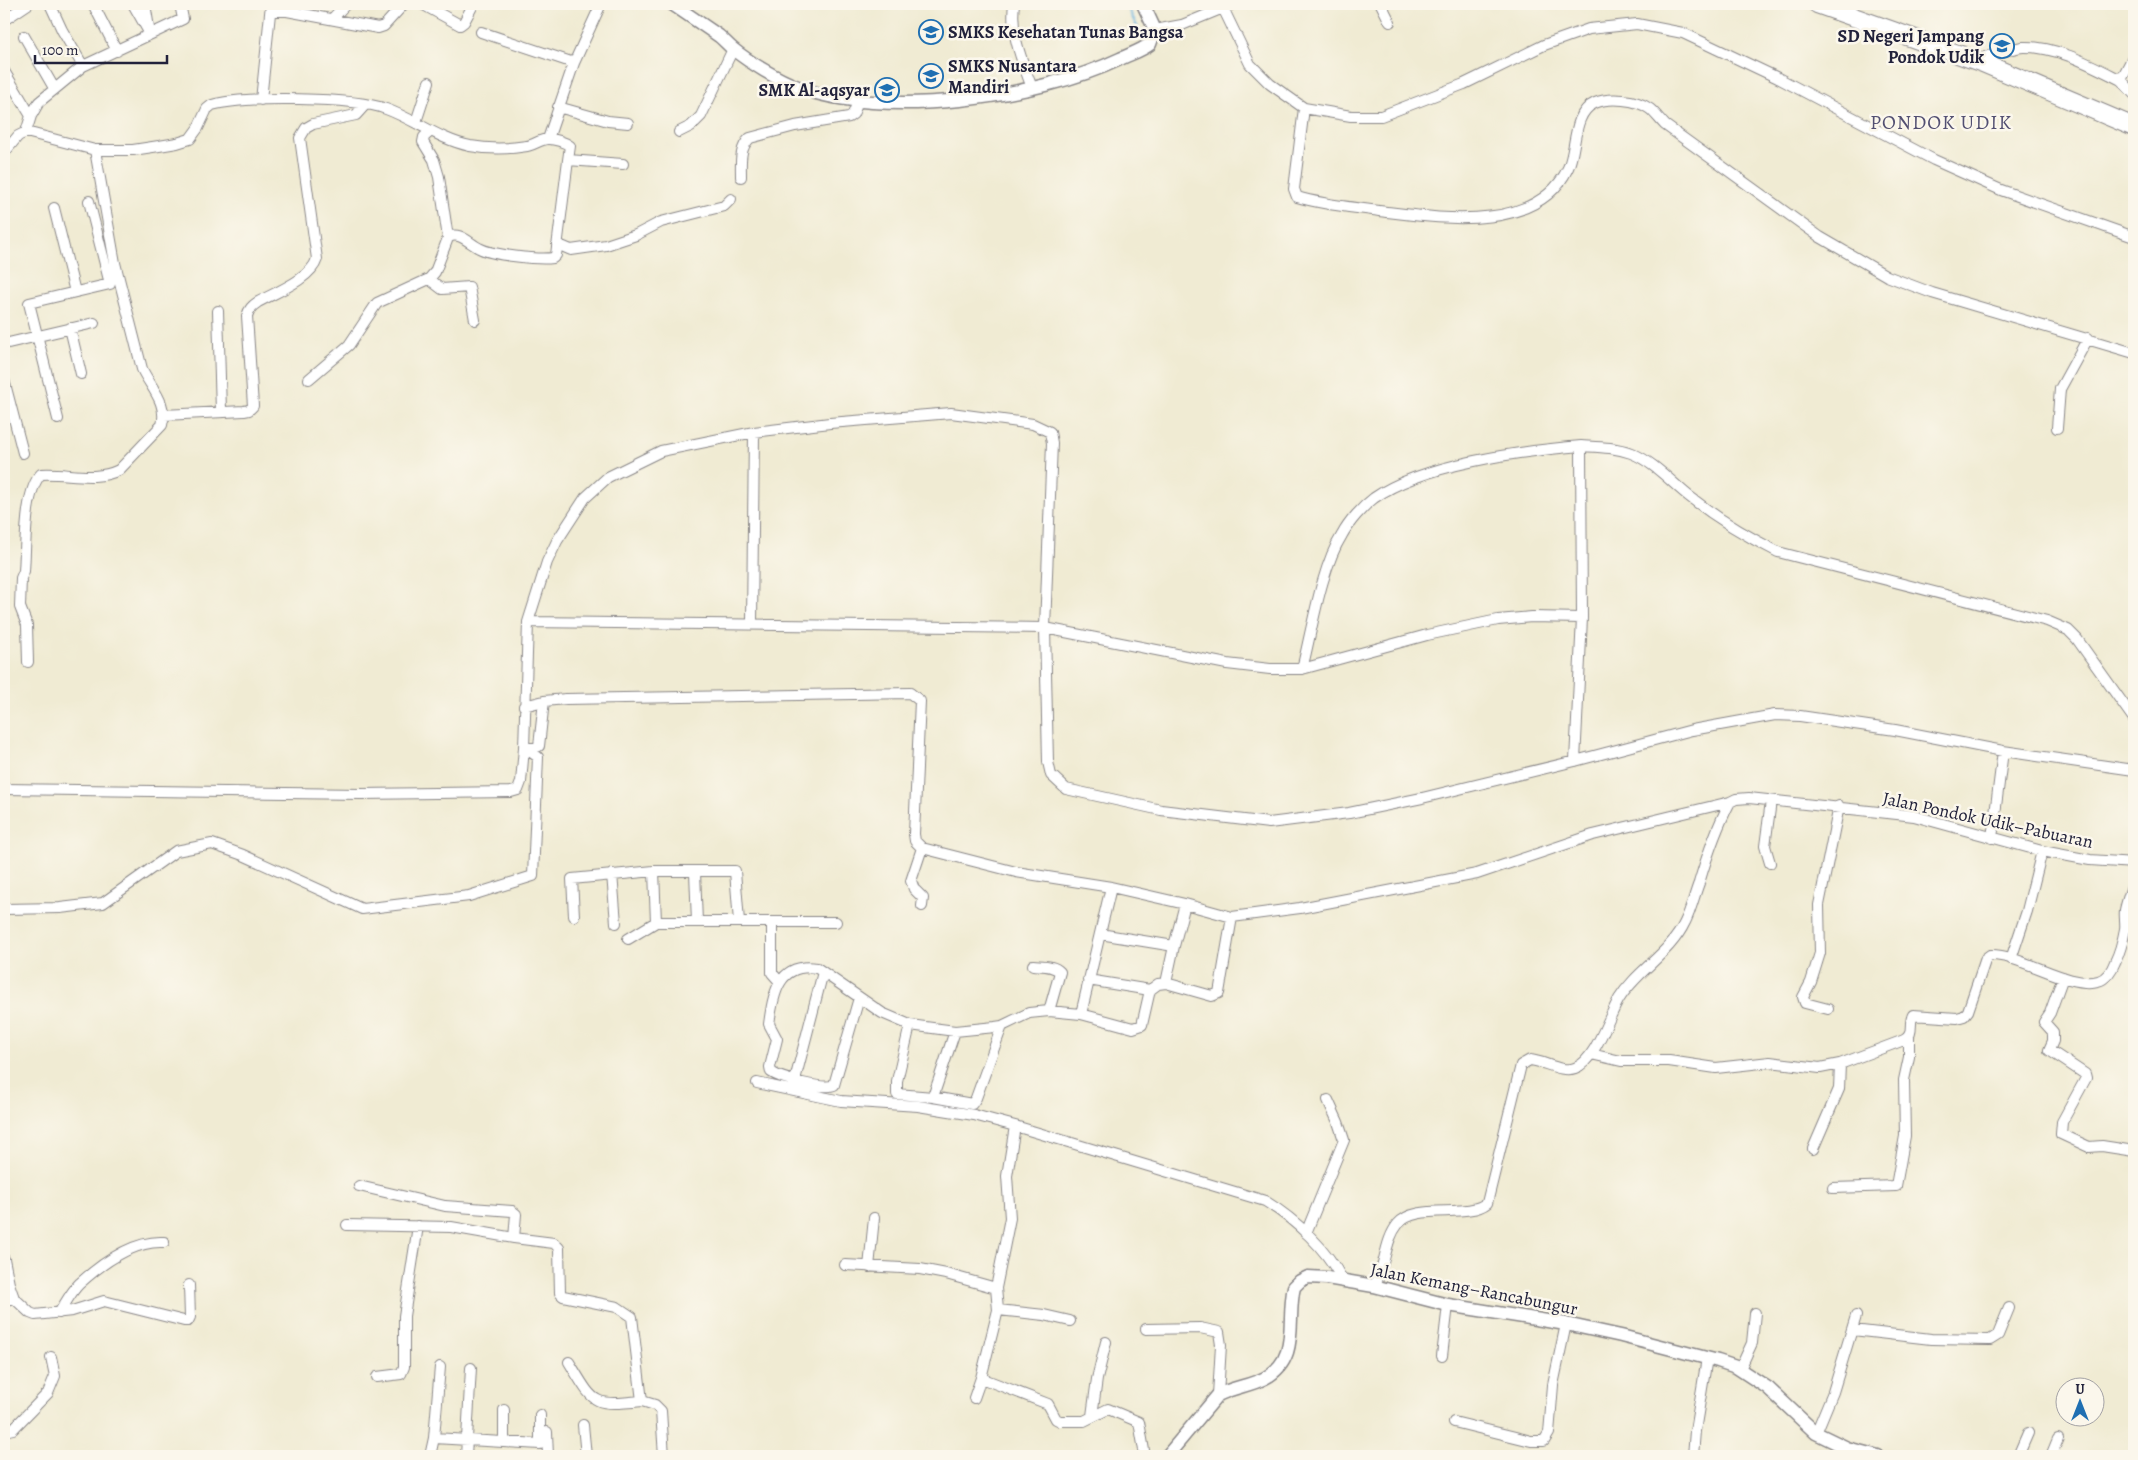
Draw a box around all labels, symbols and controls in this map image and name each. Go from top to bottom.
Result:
school or university icon: SMKS Kesehatan Tunas Bangsa [918,19,944,45]
place label: SMKS Kesehatan Tunas Bangsa [948,20,1184,44]
place label: SD Negeri Jampang Pondok Udik [1838,24,1985,69]
scale bar [35,32,168,64]
school or university icon: SD Negeri Jampang Pondok Udik [1989,33,2015,59]
text: 100 m [42,40,79,60]
place label: SMKS Nusantara Mandiri [948,54,1077,99]
school or university icon: SMKS Nusantara Mandiri [918,63,944,89]
school or university icon: SMK Al-aqsyar [874,77,900,103]
place label: SMK Al-aqsyar [758,78,871,102]
district label: PONDOK UDIK [1870,109,2012,136]
street label: Jalan Pondok Udik–Pabuaran [1881,786,2096,854]
street label: Jalan Kemang–Rancabungur [1368,1257,1580,1321]
north arrow [2056,1378,2106,1428]
text: U [2075,1380,2085,1399]

